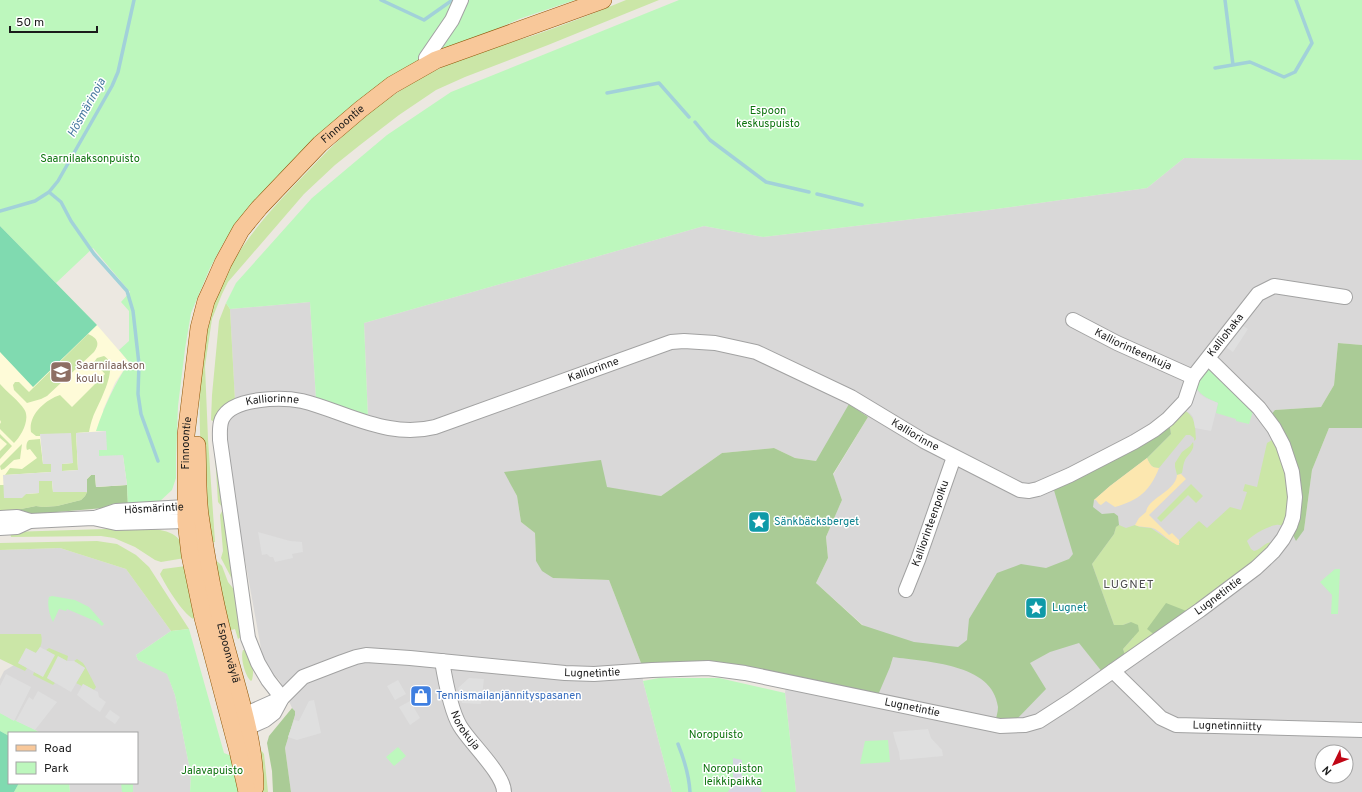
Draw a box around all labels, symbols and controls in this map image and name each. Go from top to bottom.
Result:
scale bar [10,8,97,34]
text: 50 m [16,15,44,31]
water label: Hösmärinoja [64,75,110,140]
street label: Finnoontie [318,102,368,147]
park label: Espoon keskuspuisto [736,104,800,131]
park label: Saarnilaaksonpuisto [40,152,140,166]
street label: Kalliohaka [1204,311,1247,360]
street label: Kalliorinteenkuja [1092,325,1174,374]
street label: Kalliorinne [566,354,621,386]
school or university icon: Saarnilaakson koulu [48,359,74,385]
place label: Saarnilaakson koulu [76,359,145,386]
street label: Kalliorinne [244,392,300,410]
street label: Finnoontie [179,416,195,469]
street label: Kalliorinne [888,416,941,454]
street label: Kalliorinteenpolku [909,478,952,569]
street label: Hösmärintie [124,500,184,518]
place icon: Sänkbäcksberget [746,509,772,535]
place label: Sänkbäcksberget [774,515,859,529]
street label: Lugnetintie [1192,574,1245,619]
district label: LUGNET [1103,577,1155,593]
place icon: Lugnet [1023,595,1049,621]
place label: Lugnet [1052,601,1087,615]
street label: Espoonväylä [213,621,243,685]
street label: Lugnetintie [564,665,621,681]
shop icon: Tennismailanjännityspasanen [408,683,434,709]
place label: Tennismailanjännityspasanen [436,689,582,703]
street label: Lugnetintie [883,695,941,720]
street label: Norokuja [447,709,483,753]
street label: Lugnetinniitty [1192,718,1262,734]
park label: Noropuisto [689,728,743,742]
legend [8,732,138,784]
text: Road [44,741,72,757]
north arrow [1314,744,1354,784]
text: Park [44,761,69,777]
park label: Noropuiston leikkipaikka [703,762,763,789]
text: N [1320,762,1335,778]
park label: Jalavapuisto [181,764,243,778]

